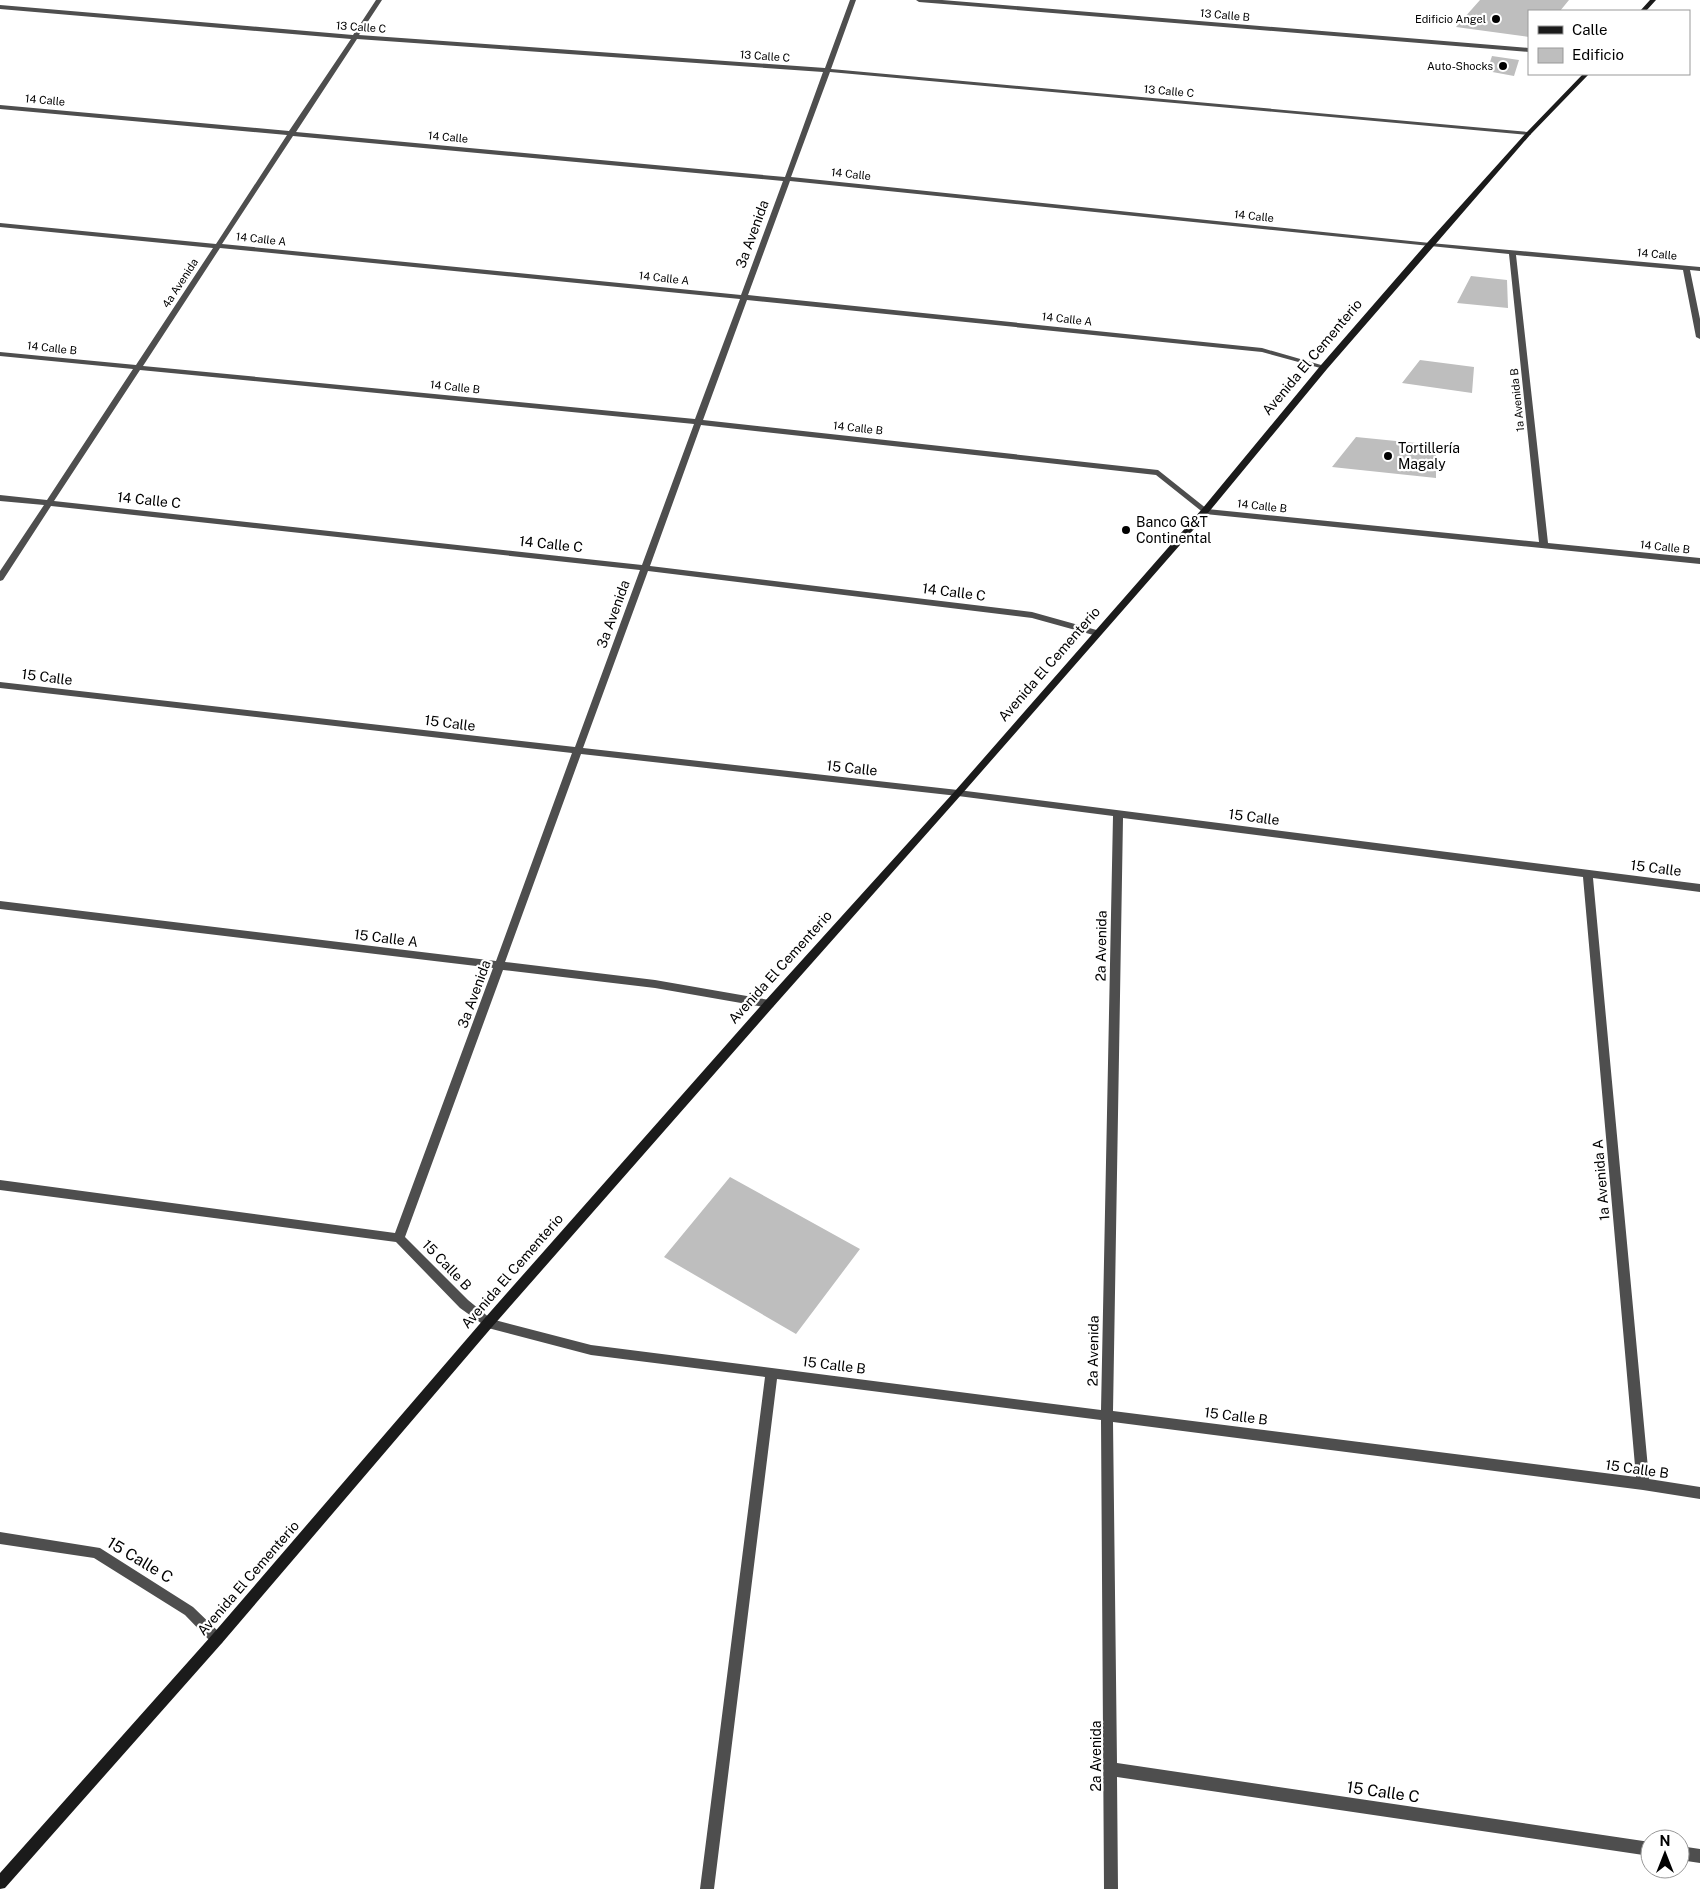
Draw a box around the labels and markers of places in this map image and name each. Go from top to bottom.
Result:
place label: Edificio Angel [1415,13,1486,25]
marker: Edificio Angel [1490,13,1502,25]
place label: Auto-Shocks [1427,60,1493,72]
marker: Auto-Shocks [1497,60,1509,72]
place label: Tortillería Magaly [1398,440,1460,472]
marker: Tortillería Magaly [1382,450,1394,462]
place label: Banco G&T Continental [1136,514,1211,546]
marker: Banco G&T Continental [1120,524,1132,536]

